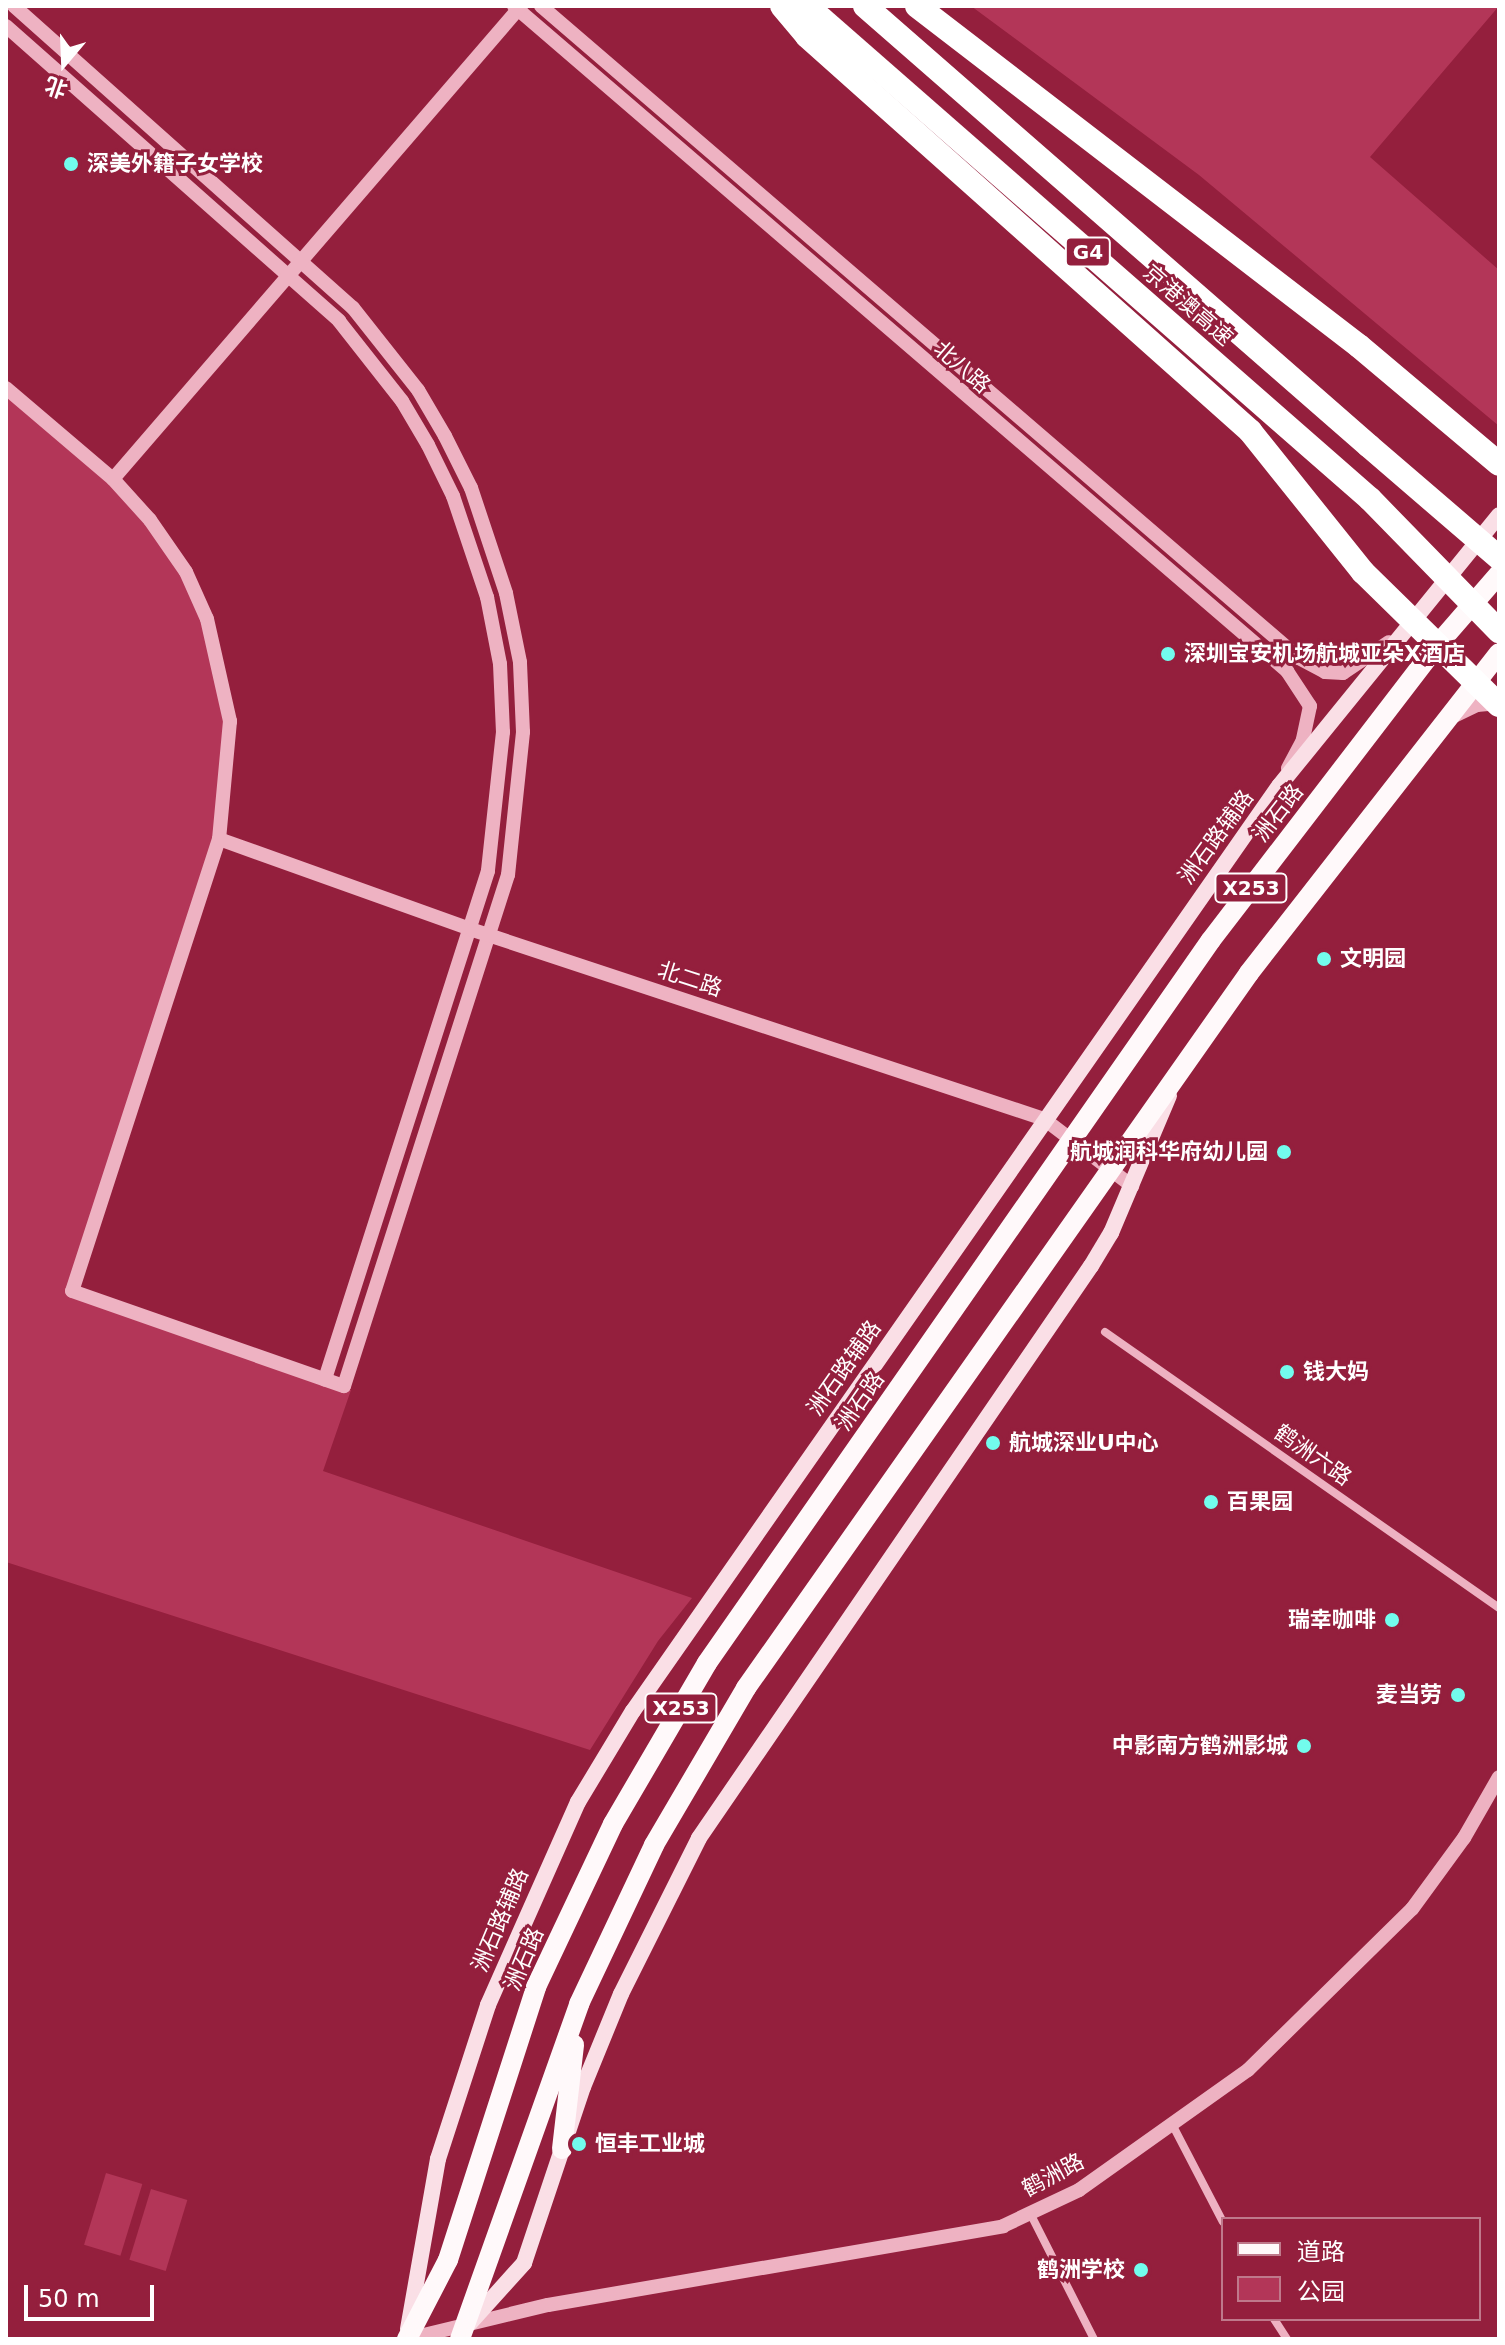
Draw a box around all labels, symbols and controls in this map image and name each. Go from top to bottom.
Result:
north arrow [24,24,104,104]
text: 北 [42,72,71,103]
place label: 深美外籍子女学校 [87,151,263,177]
marker: 深美外籍子女学校 [62,155,80,173]
road number: G4 [1064,236,1112,268]
street label: 京港澳高速 [1138,259,1238,351]
street label: 北八路 [928,335,996,399]
place label: 深圳宝安机场航城亚朵X酒店 [1184,641,1465,667]
marker: 深圳宝安机场航城亚朵X酒店 [1159,645,1177,663]
street label: 洲石路 [1247,779,1309,847]
street label: 洲石路辅路 [1173,785,1259,889]
road number: X253 [1213,872,1289,904]
place label: 文明园 [1340,946,1406,972]
marker: 文明园 [1315,950,1333,968]
street label: 北二路 [655,956,725,1002]
place label: 航城润科华府幼儿园 [1070,1139,1268,1165]
marker: 航城润科华府幼儿园 [1275,1143,1293,1161]
street label: 洲石路辅路 [802,1315,886,1421]
place label: 钱大妈 [1303,1359,1369,1385]
marker: 钱大妈 [1278,1363,1296,1381]
street label: 洲石路 [830,1366,890,1436]
street label: 鹤洲六路 [1269,1419,1357,1491]
place label: 航城深业U中心 [1009,1430,1159,1456]
marker: 航城深业U中心 [984,1434,1002,1452]
place label: 百果园 [1227,1489,1293,1515]
marker: 百果园 [1202,1493,1220,1511]
place label: 瑞幸咖啡 [1288,1607,1376,1633]
marker: 瑞幸咖啡 [1383,1611,1401,1629]
place label: 麦当劳 [1376,1682,1442,1708]
marker: 麦当劳 [1449,1686,1467,1704]
road number: X253 [643,1692,719,1724]
place label: 中影南方鹤洲影城 [1112,1733,1288,1759]
marker: 中影南方鹤洲影城 [1295,1737,1313,1755]
street label: 洲石路辅路 [466,1864,534,1976]
street label: 洲石路 [499,1923,549,1995]
place label: 恒丰工业城 [595,2131,705,2157]
marker: 恒丰工业城 [570,2135,588,2153]
street label: 鹤洲路 [1018,2148,1088,2202]
legend [1221,2217,1481,2321]
text: 道路 [1297,2238,1345,2266]
place label: 鹤洲学校 [1037,2257,1125,2283]
marker: 鹤洲学校 [1132,2261,1150,2279]
scale bar [28,2269,158,2319]
text: 公园 [1297,2278,1345,2306]
text: 50 m [38,2285,100,2313]

